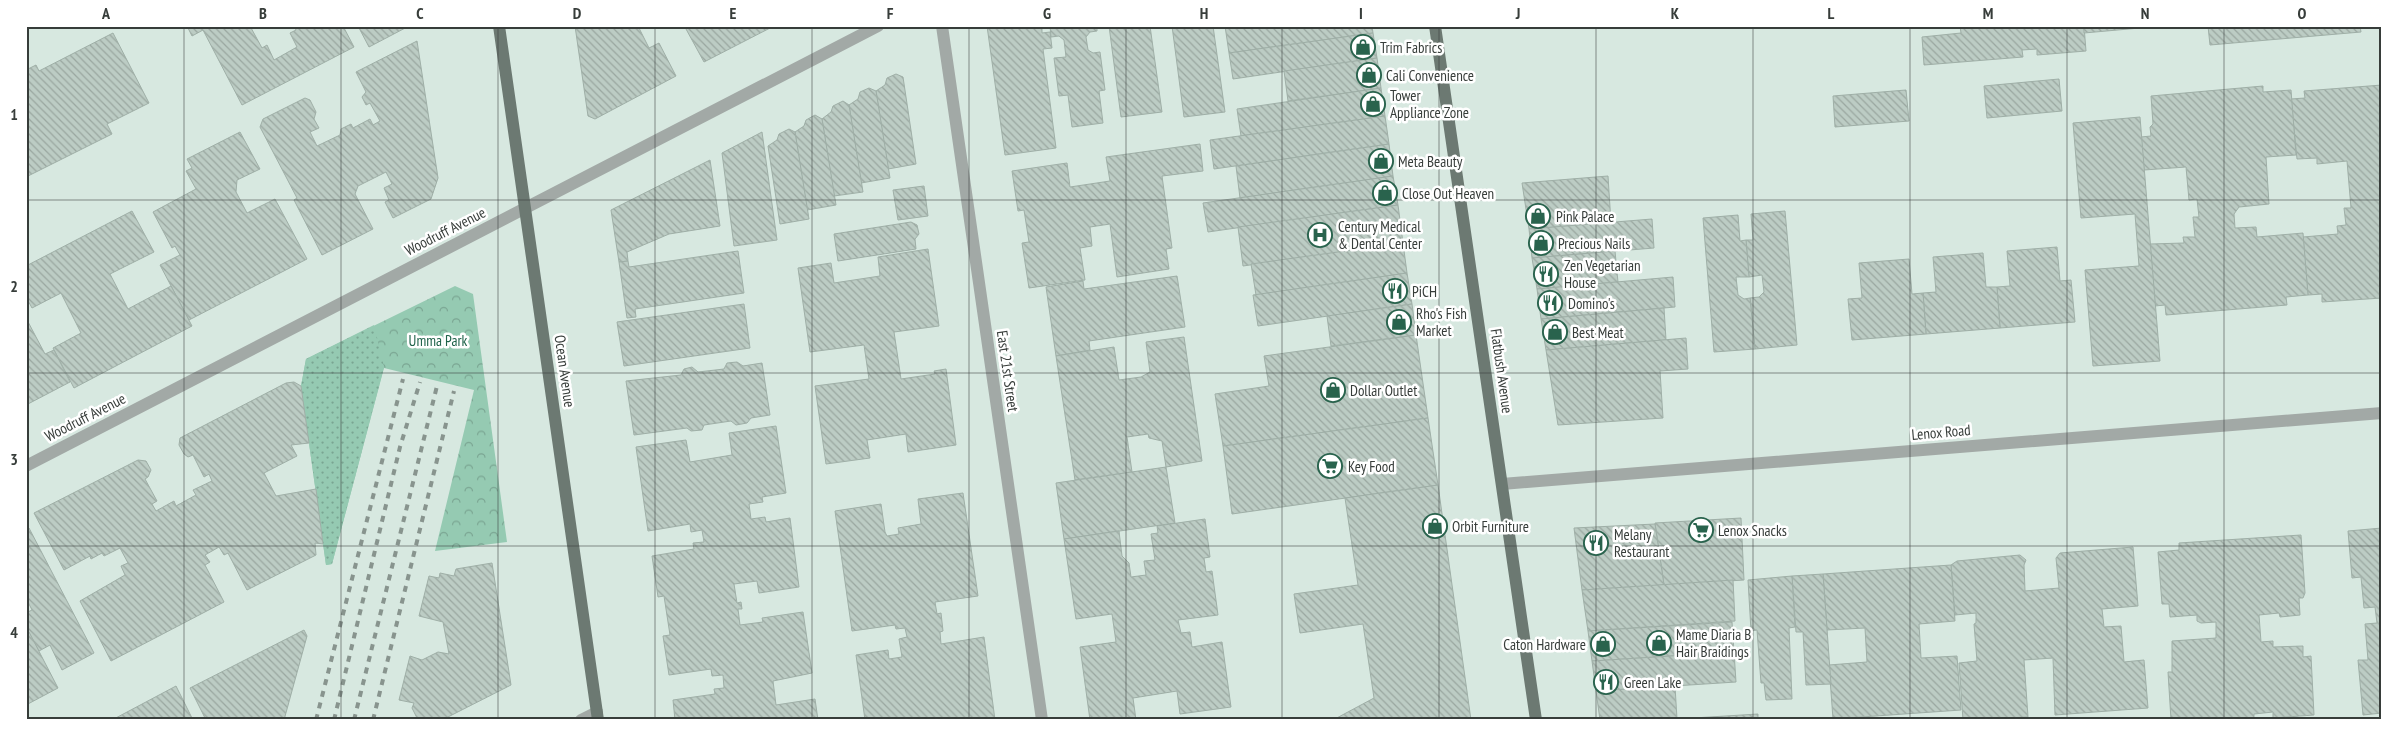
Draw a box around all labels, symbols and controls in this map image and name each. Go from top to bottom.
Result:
text: A [101,3,111,23]
text: B [259,3,267,23]
text: C [416,3,424,23]
text: D [573,3,582,23]
text: E [730,3,737,23]
text: F [887,3,894,23]
text: G [1043,3,1051,23]
text: H [1200,3,1208,23]
text: I [1359,3,1363,23]
text: J [1515,3,1520,23]
text: K [1671,3,1680,23]
text: L [1828,3,1835,23]
text: M [1983,3,1993,23]
text: N [2141,3,2149,23]
text: O [2298,3,2307,23]
shop icon: Trim Fabrics [1350,34,1376,60]
place label: Trim Fabrics [1380,38,1442,57]
shop icon: Cali Convenience [1356,62,1382,88]
place label: Cali Convenience [1386,66,1474,85]
place label: Tower Appliance Zone [1390,86,1469,122]
shop icon: Tower Appliance Zone [1360,91,1386,117]
text: 1 [10,104,18,124]
shop icon: Meta Beauty [1368,148,1394,174]
place label: Meta Beauty [1398,152,1463,171]
shop icon: Close Out Heaven [1372,180,1398,206]
place label: Close Out Heaven [1402,184,1494,203]
street label: Woodruff Avenue [401,203,489,259]
shop icon: Pink Palace [1525,203,1551,229]
place label: Pink Palace [1556,207,1614,226]
place label: Century Medical & Dental Center [1338,217,1423,253]
hospital icon: Century Medical & Dental Center [1307,222,1333,248]
shop icon: Precious Nails [1528,230,1554,256]
place label: Precious Nails [1558,234,1630,253]
place label: Zen Vegetarian House [1564,256,1641,292]
restaurant icon: Zen Vegetarian House [1533,261,1559,287]
text: 2 [10,276,18,296]
restaurant icon: PiCH [1382,278,1408,304]
place label: PiCH [1412,282,1437,301]
restaurant icon: Domino's [1537,290,1563,316]
place label: Domino's [1568,294,1615,313]
place label: Rho's Fish Market [1416,304,1467,340]
shop icon: Rho's Fish Market [1386,309,1412,335]
shop icon: Best Meat [1542,319,1568,345]
place label: Best Meat [1572,323,1624,342]
street label: Flatbush Avenue [1487,327,1517,415]
street label: East 21st Street [993,329,1023,413]
park label: Umma Park [409,331,468,350]
street label: Ocean Avenue [551,334,579,408]
shop icon: Dollar Outlet [1320,377,1346,403]
place label: Dollar Outlet [1350,381,1417,400]
street label: Woodruff Avenue [41,389,129,445]
street label: Lenox Road [1911,420,1971,444]
text: 3 [10,449,18,469]
supermarket icon: Key Food [1317,453,1343,479]
place label: Key Food [1348,457,1395,476]
shop icon: Orbit Furniture [1422,513,1448,539]
place label: Orbit Furniture [1452,517,1529,536]
supermarket icon: Lenox Snacks [1688,517,1714,543]
place label: Lenox Snacks [1718,521,1787,540]
place label: Melany Restaurant [1614,525,1669,561]
restaurant icon: Melany Restaurant [1583,530,1609,556]
text: 4 [10,622,18,642]
place label: Mame Diaria B Hair Braidings [1676,625,1751,661]
shop icon: Mame Diaria B Hair Braidings [1646,630,1672,656]
shop icon: Caton Hardware [1590,631,1616,657]
place label: Caton Hardware [1503,635,1586,654]
restaurant icon: Green Lake [1593,669,1619,695]
place label: Green Lake [1624,673,1681,692]

